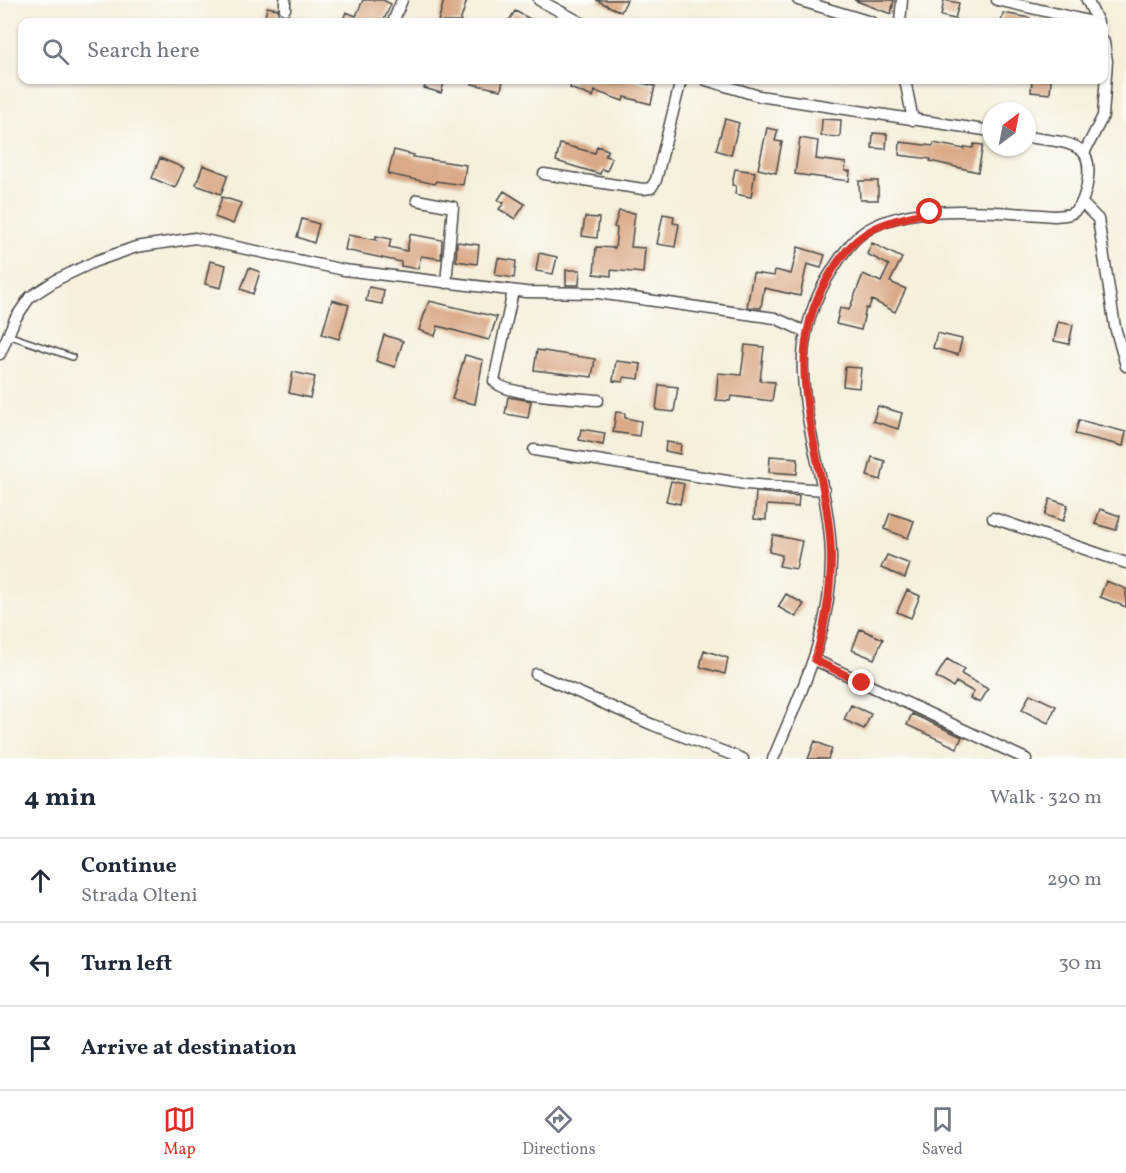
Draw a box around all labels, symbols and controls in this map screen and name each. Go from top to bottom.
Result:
search box [18,18,1108,84]
icon: search [39,35,72,68]
text: Search here [87,36,200,67]
north arrow [982,102,1036,156]
route start [916,198,942,224]
route end [848,669,874,695]
text: 4 min [24,780,96,816]
text: Walk · 320 m [990,784,1102,812]
text: Continue [81,851,177,882]
icon: ahead [24,864,57,897]
text: 290 m [1047,866,1102,894]
text: Strada Olteni [81,882,198,910]
icon: left [24,948,57,981]
text: Turn left [81,949,172,980]
text: 30 m [1058,950,1102,978]
icon: arrive [24,1032,57,1065]
text: Arrive at destination [81,1033,297,1064]
tab: Map [163,1103,196,1161]
tab: Directions [522,1103,596,1161]
tab: Saved [922,1103,963,1161]

